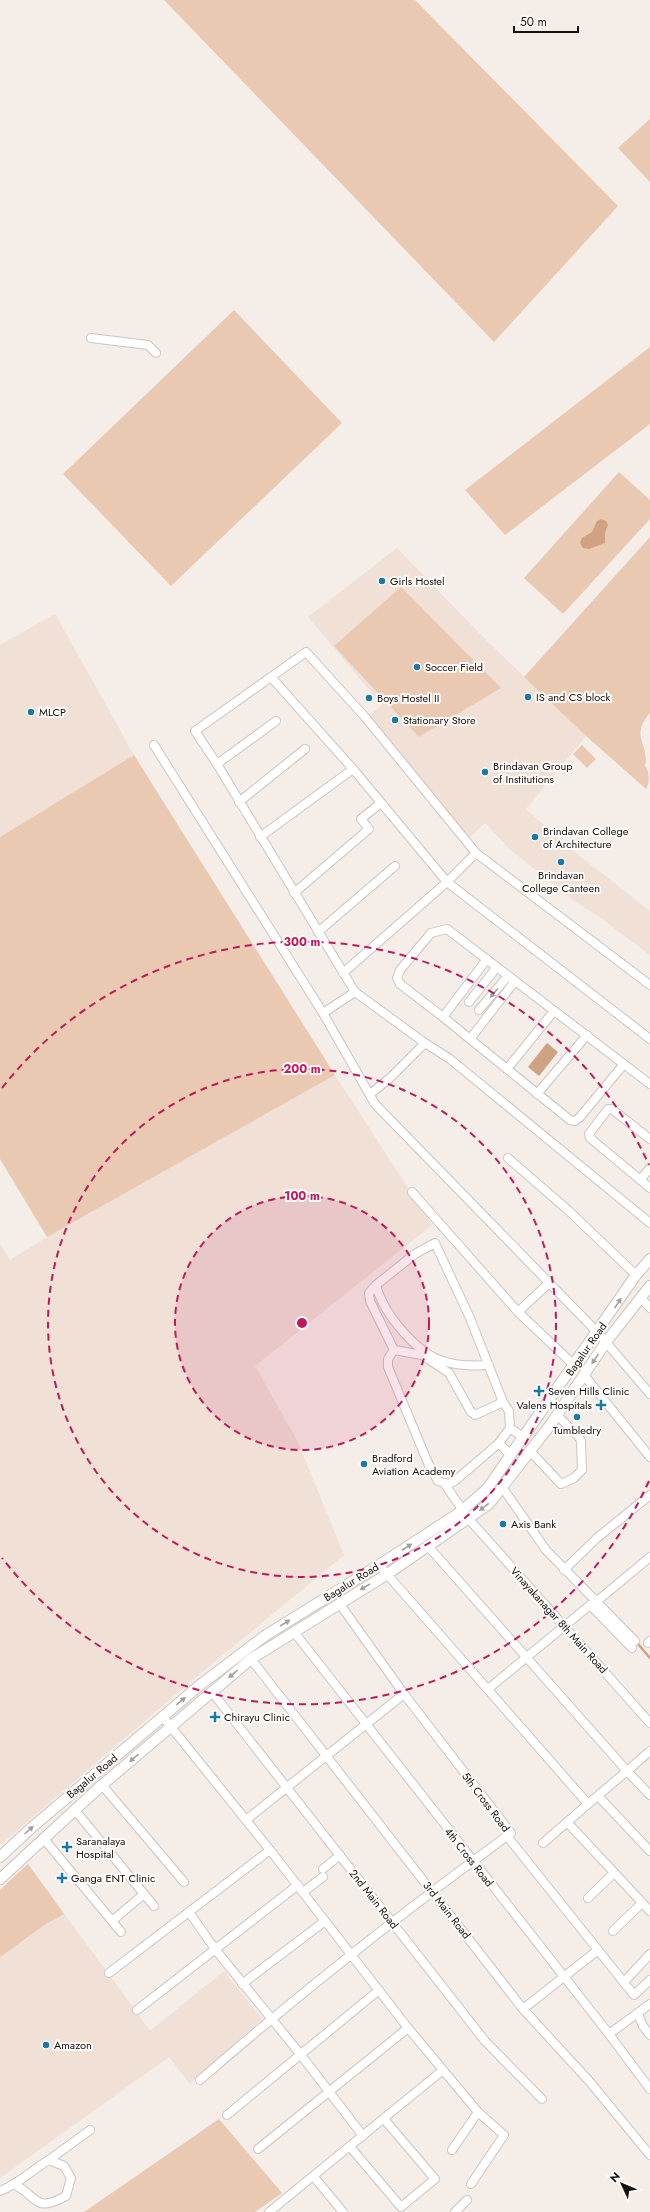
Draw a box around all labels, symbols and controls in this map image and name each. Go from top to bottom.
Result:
scale bar [514,8,578,34]
text: 50 m [520,13,547,31]
place label: Girls Hostel [390,573,445,589]
marker: Girls Hostel [377,576,387,586]
place label: Soccer Field [425,659,483,675]
marker: Soccer Field [412,662,422,672]
place label: IS and CS block [536,689,611,705]
place label: Boys Hostel II [377,690,439,706]
marker: IS and CS block [523,692,533,702]
marker: Boys Hostel II [364,693,374,703]
place label: MLCP [39,704,66,720]
marker: MLCP [26,707,36,717]
place label: Stationary Store [403,712,476,728]
marker: Stationary Store [390,715,400,725]
place label: Brindavan Group of Institutions [493,758,572,787]
marker: Brindavan Group of Institutions [480,767,490,777]
place label: Brindavan College of Architecture [543,823,629,852]
marker: Brindavan College of Architecture [530,832,540,842]
marker: Brindavan College Canteen [556,857,566,867]
place label: Brindavan College Canteen [522,867,600,896]
text: 300 m [284,933,321,951]
one-way arrow [489,987,498,998]
text: 200 m [283,1060,321,1078]
text: 100 m [284,1187,320,1205]
one-way arrow [614,1298,622,1308]
centre of rings [295,1316,309,1330]
street label: Bagalur Road [562,1319,610,1379]
one-way arrow [591,1353,599,1364]
place label: Seven Hills Clinic [548,1383,629,1399]
marker: Seven Hills Clinic [533,1385,545,1397]
place label: Valens Hospitals [517,1397,593,1413]
marker: Valens Hospitals [595,1399,607,1411]
marker: Tumbledry [572,1412,582,1422]
place label: Tumbledry [553,1422,601,1438]
place label: Bradford Aviation Academy [372,1450,456,1479]
marker: Bradford Aviation Academy [359,1459,369,1469]
one-way arrow [479,1503,490,1511]
place label: Axis Bank [511,1516,556,1532]
marker: Axis Bank [498,1519,508,1529]
one-way arrow [402,1543,413,1551]
street label: Bagalur Road [320,1559,382,1605]
street label: Vinayakanagar 8th Main Road [507,1563,611,1677]
one-way arrow [359,1583,371,1590]
one-way arrow [280,1619,290,1627]
one-way arrow [228,1669,239,1678]
one-way arrow [176,1696,187,1705]
place label: Chirayu Clinic [224,1709,290,1725]
marker: Chirayu Clinic [209,1711,221,1723]
street label: Bagalur Road [63,1750,121,1802]
one-way arrow [129,1753,139,1762]
street label: 5th Cross Road [458,1769,514,1835]
street label: 4th Cross Road [441,1824,497,1890]
one-way arrow [24,1826,33,1835]
place label: Saranalaya Hospital [76,1833,125,1862]
marker: Saranalaya Hospital [61,1841,73,1853]
street label: 2nd Main Road [346,1866,402,1932]
place label: Ganga ENT Clinic [71,1870,155,1886]
marker: Ganga ENT Clinic [56,1872,68,1884]
street label: 3rd Main Road [419,1878,475,1942]
place label: Amazon [54,2037,92,2053]
marker: Amazon [41,2040,51,2050]
north arrow [602,2164,642,2204]
text: N [606,2168,624,2186]

